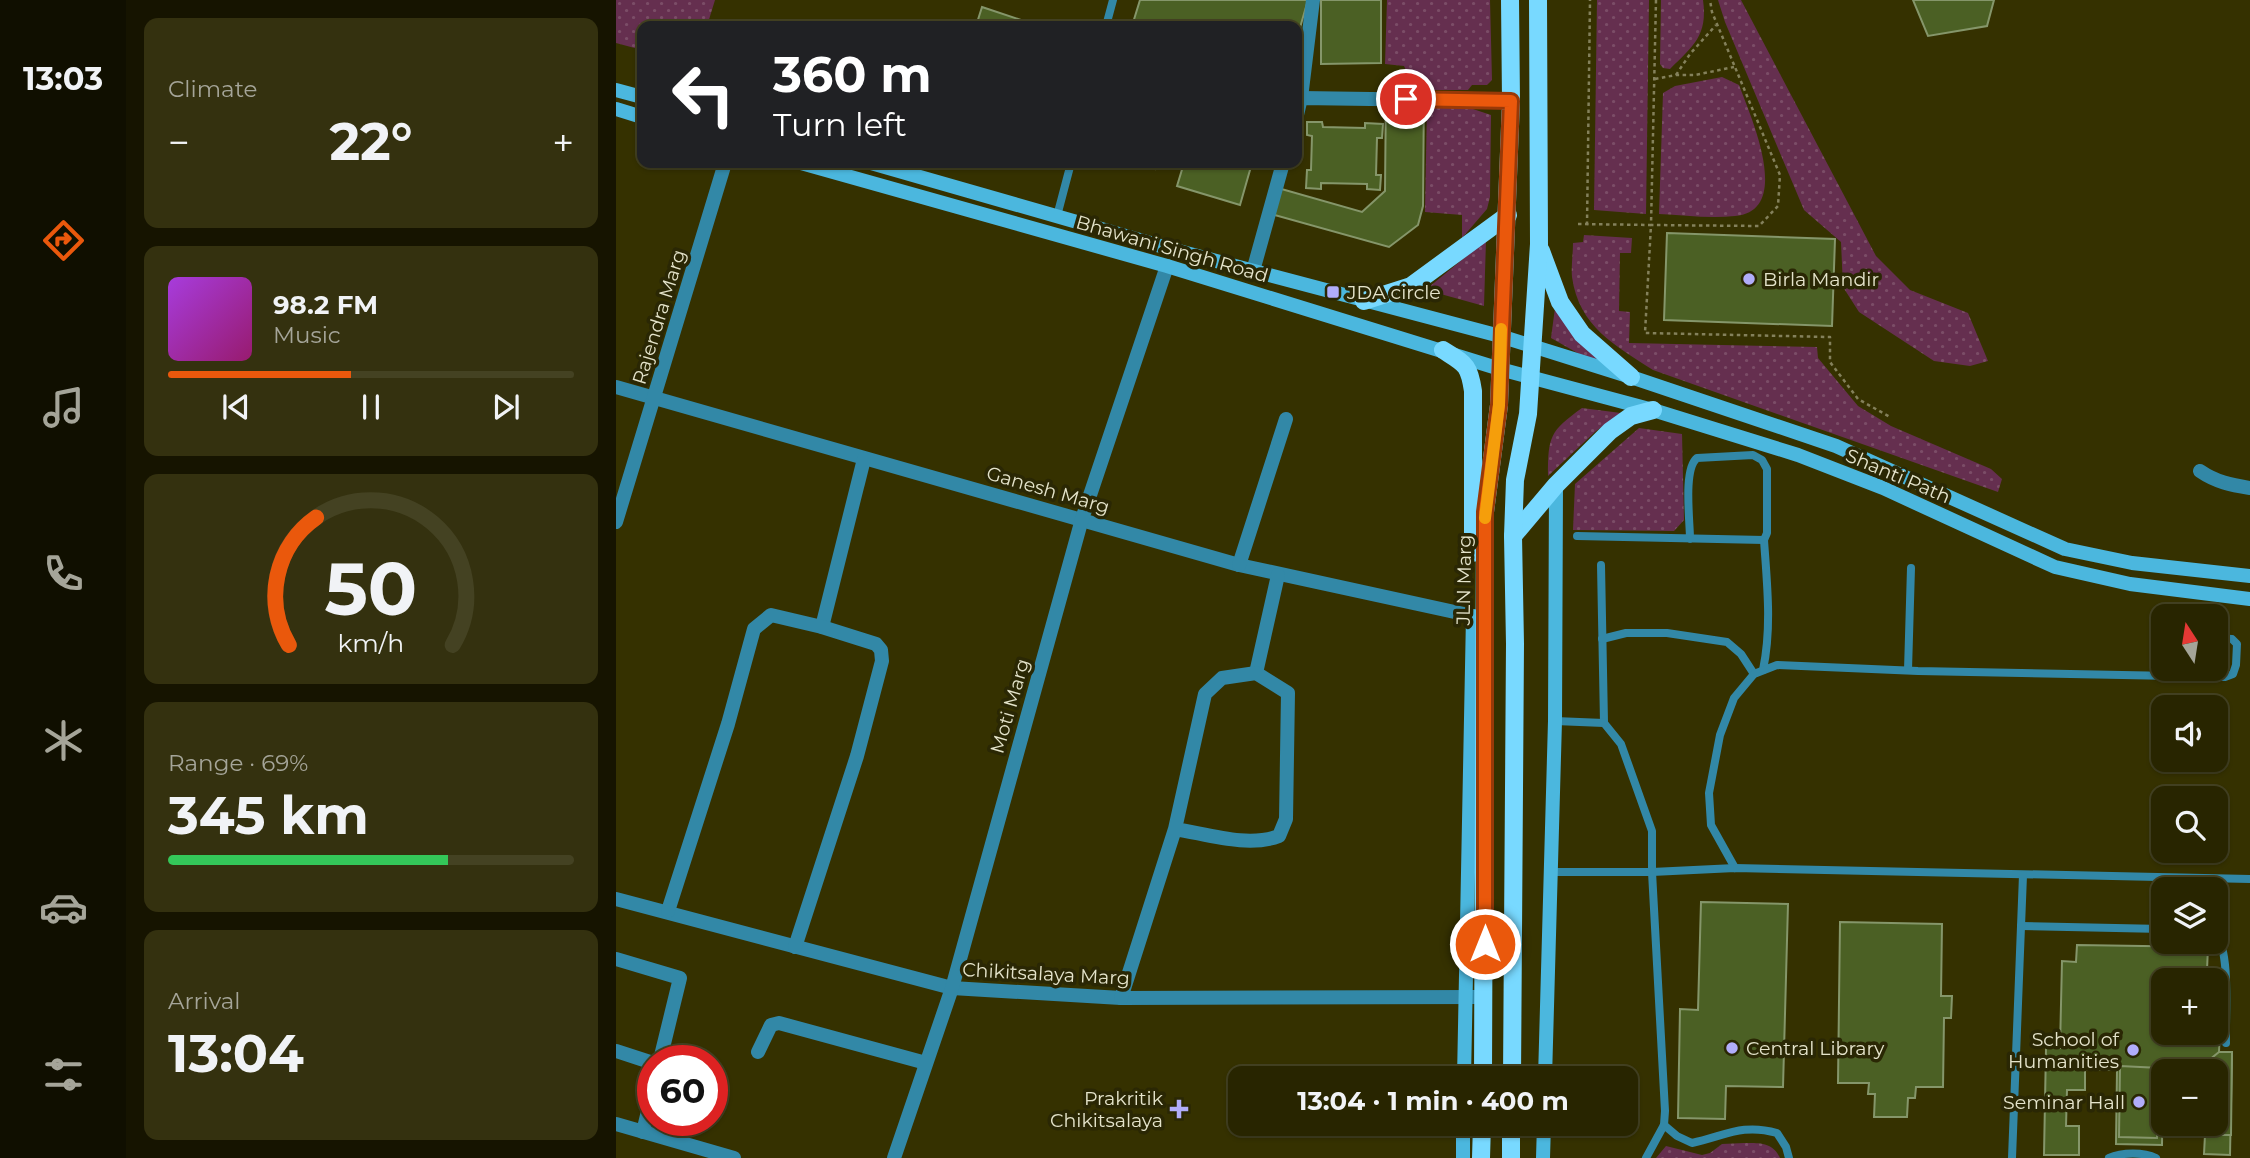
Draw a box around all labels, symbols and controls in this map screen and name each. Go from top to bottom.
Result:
text: 360 m [773,45,932,104]
icon: left [658,49,749,140]
text: 13:03 [23,59,103,98]
pin [1376,69,1436,129]
text: Climate [168,75,257,103]
icon: arrive [1387,80,1425,118]
text: Turn left [773,105,907,144]
text: 22° [329,110,413,173]
text: − [168,119,190,166]
text: + [552,119,574,166]
street label: Bhawani Singh Road [1073,211,1271,287]
icon: directions [39,216,88,265]
street label: Rajendra Marg [628,247,690,387]
place label: Birla Mandir [1763,268,1879,291]
marker: Birla Mandir [1741,271,1757,287]
place label: JDA circle [1346,281,1441,304]
marker: JDA circle [1325,284,1341,300]
text: 98.2 FM [273,289,378,321]
text: Music [273,321,341,349]
icon: music [39,383,88,432]
icon: previous [217,388,255,426]
icon: pause [352,388,390,426]
icon: next [487,388,525,426]
street label: Shanti Path [1842,444,1954,508]
street label: Ganesh Marg [984,461,1112,519]
street label: JLN Marg [1452,534,1476,627]
text: 50 [325,545,417,633]
icon: phone [39,549,88,598]
north arrow [2151,604,2228,681]
map controls [2151,604,2228,1136]
text: km/h [338,628,404,658]
street label: Moti Marg [985,656,1035,756]
button: sound [2151,695,2228,772]
icon: climate [39,716,88,765]
text: Range · 69% [168,749,308,777]
text: 345 km [168,784,369,847]
button: search [2151,786,2228,863]
button: layers [2151,877,2228,954]
icon: car [39,883,88,932]
position arrow [1448,907,1522,981]
street label: Chikitsalaya Marg [962,958,1130,990]
button: + [2151,968,2228,1045]
text: Arrival [168,987,241,1015]
text: 13:04 [168,1022,304,1085]
place label: School of Humanities [2008,1028,2121,1073]
place label: Central Library [1746,1037,1885,1060]
marker: Central Library [1724,1040,1740,1056]
marker: School of Humanities [2125,1042,2141,1058]
speed limit sign: 60 [637,1045,728,1136]
icon: filters [39,1050,88,1099]
button: − [2151,1059,2228,1136]
text: 13:04 · 1 min · 400 m [1297,1085,1569,1117]
place label: Prakritik Chikitsalaya [1050,1087,1164,1132]
place label: Seminar Hall [2003,1091,2125,1114]
marker: Seminar Hall [2131,1094,2147,1110]
marker: Prakritik Chikitsalaya [1169,1099,1189,1119]

